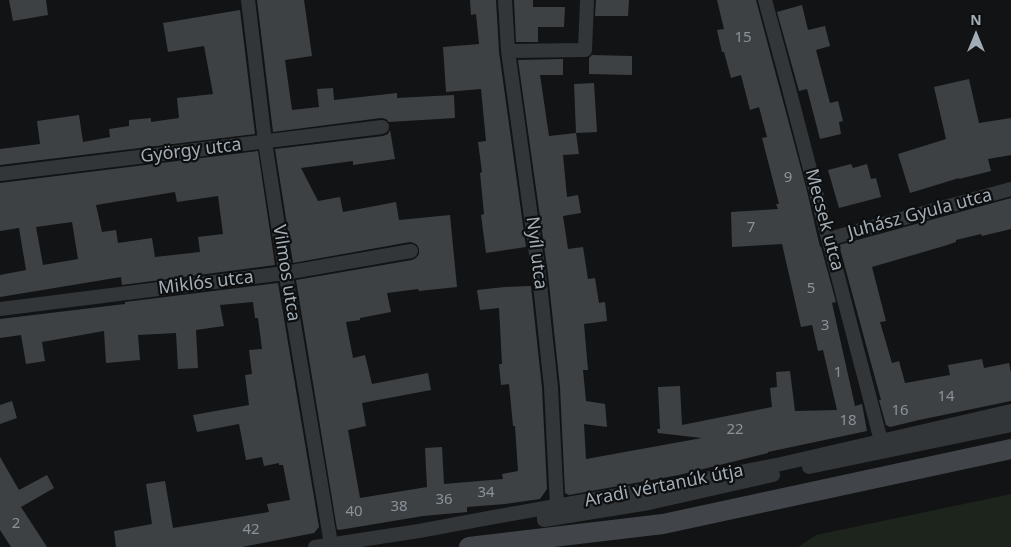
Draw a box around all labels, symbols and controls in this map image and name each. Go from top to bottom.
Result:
north arrow [951,10,1001,60]
text: N [970,10,982,29]
house number: 15 [734,29,752,47]
street label: György utca [139,134,243,168]
street label: Mecsek utca [800,167,848,273]
house number: 9 [784,169,792,187]
street label: Juhász Gyula utca [846,184,994,244]
street label: Nyíl utca [521,215,551,291]
house number: 7 [747,219,755,237]
street label: Vilmos utca [268,223,304,323]
street label: Miklós utca [157,266,255,300]
house number: 5 [807,280,815,298]
house number: 3 [821,317,829,335]
house number: 1 [834,364,842,382]
house number: 14 [937,388,955,406]
house number: 16 [891,402,909,420]
house number: 18 [839,412,857,430]
house number: 22 [726,421,744,439]
street label: Aradi vértanúk útja [583,460,745,512]
house number: 34 [477,484,495,502]
house number: 36 [435,491,453,509]
house number: 38 [390,498,408,516]
house number: 40 [345,503,363,521]
house number: 2 [12,515,20,533]
house number: 42 [242,521,260,539]

